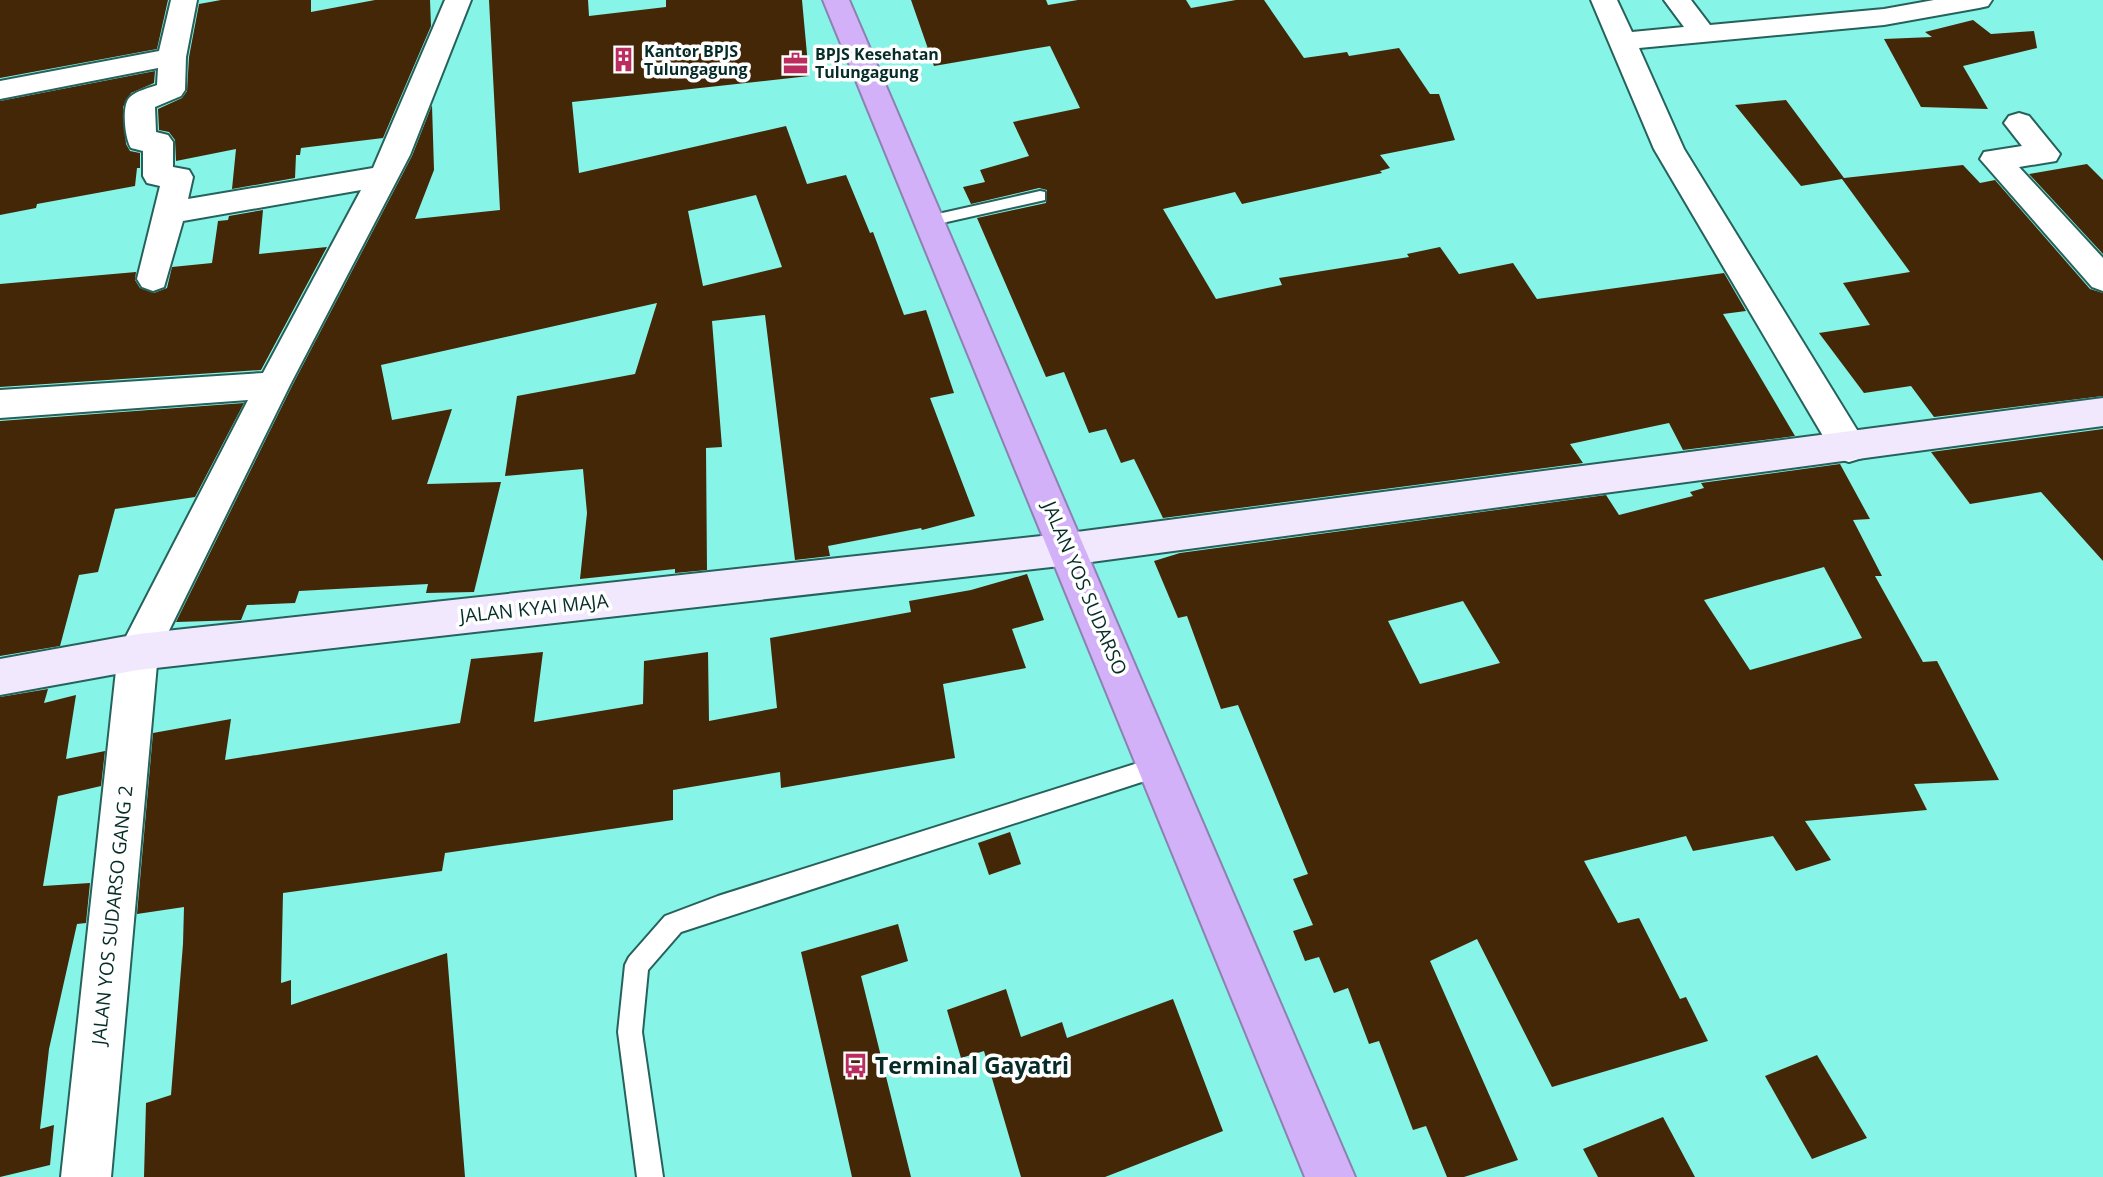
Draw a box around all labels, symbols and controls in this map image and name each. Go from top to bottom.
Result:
place label: Kantor BPJS Tulungagung [644,40,748,80]
place label: BPJS Kesehatan Tulungagung [815,43,939,83]
building icon: Kantor BPJS Tulungagung [610,46,638,74]
office icon: BPJS Kesehatan Tulungagung [781,49,809,77]
street label: JALAN YOS SUDARSO [1036,495,1133,679]
street label: JALAN KYAI MAJA [457,587,609,629]
street label: JALAN YOS SUDARSO GANG 2 [85,784,139,1048]
place label: Terminal Gayatri [875,1049,1069,1081]
bus stop icon: Terminal Gayatri [841,1051,869,1079]

